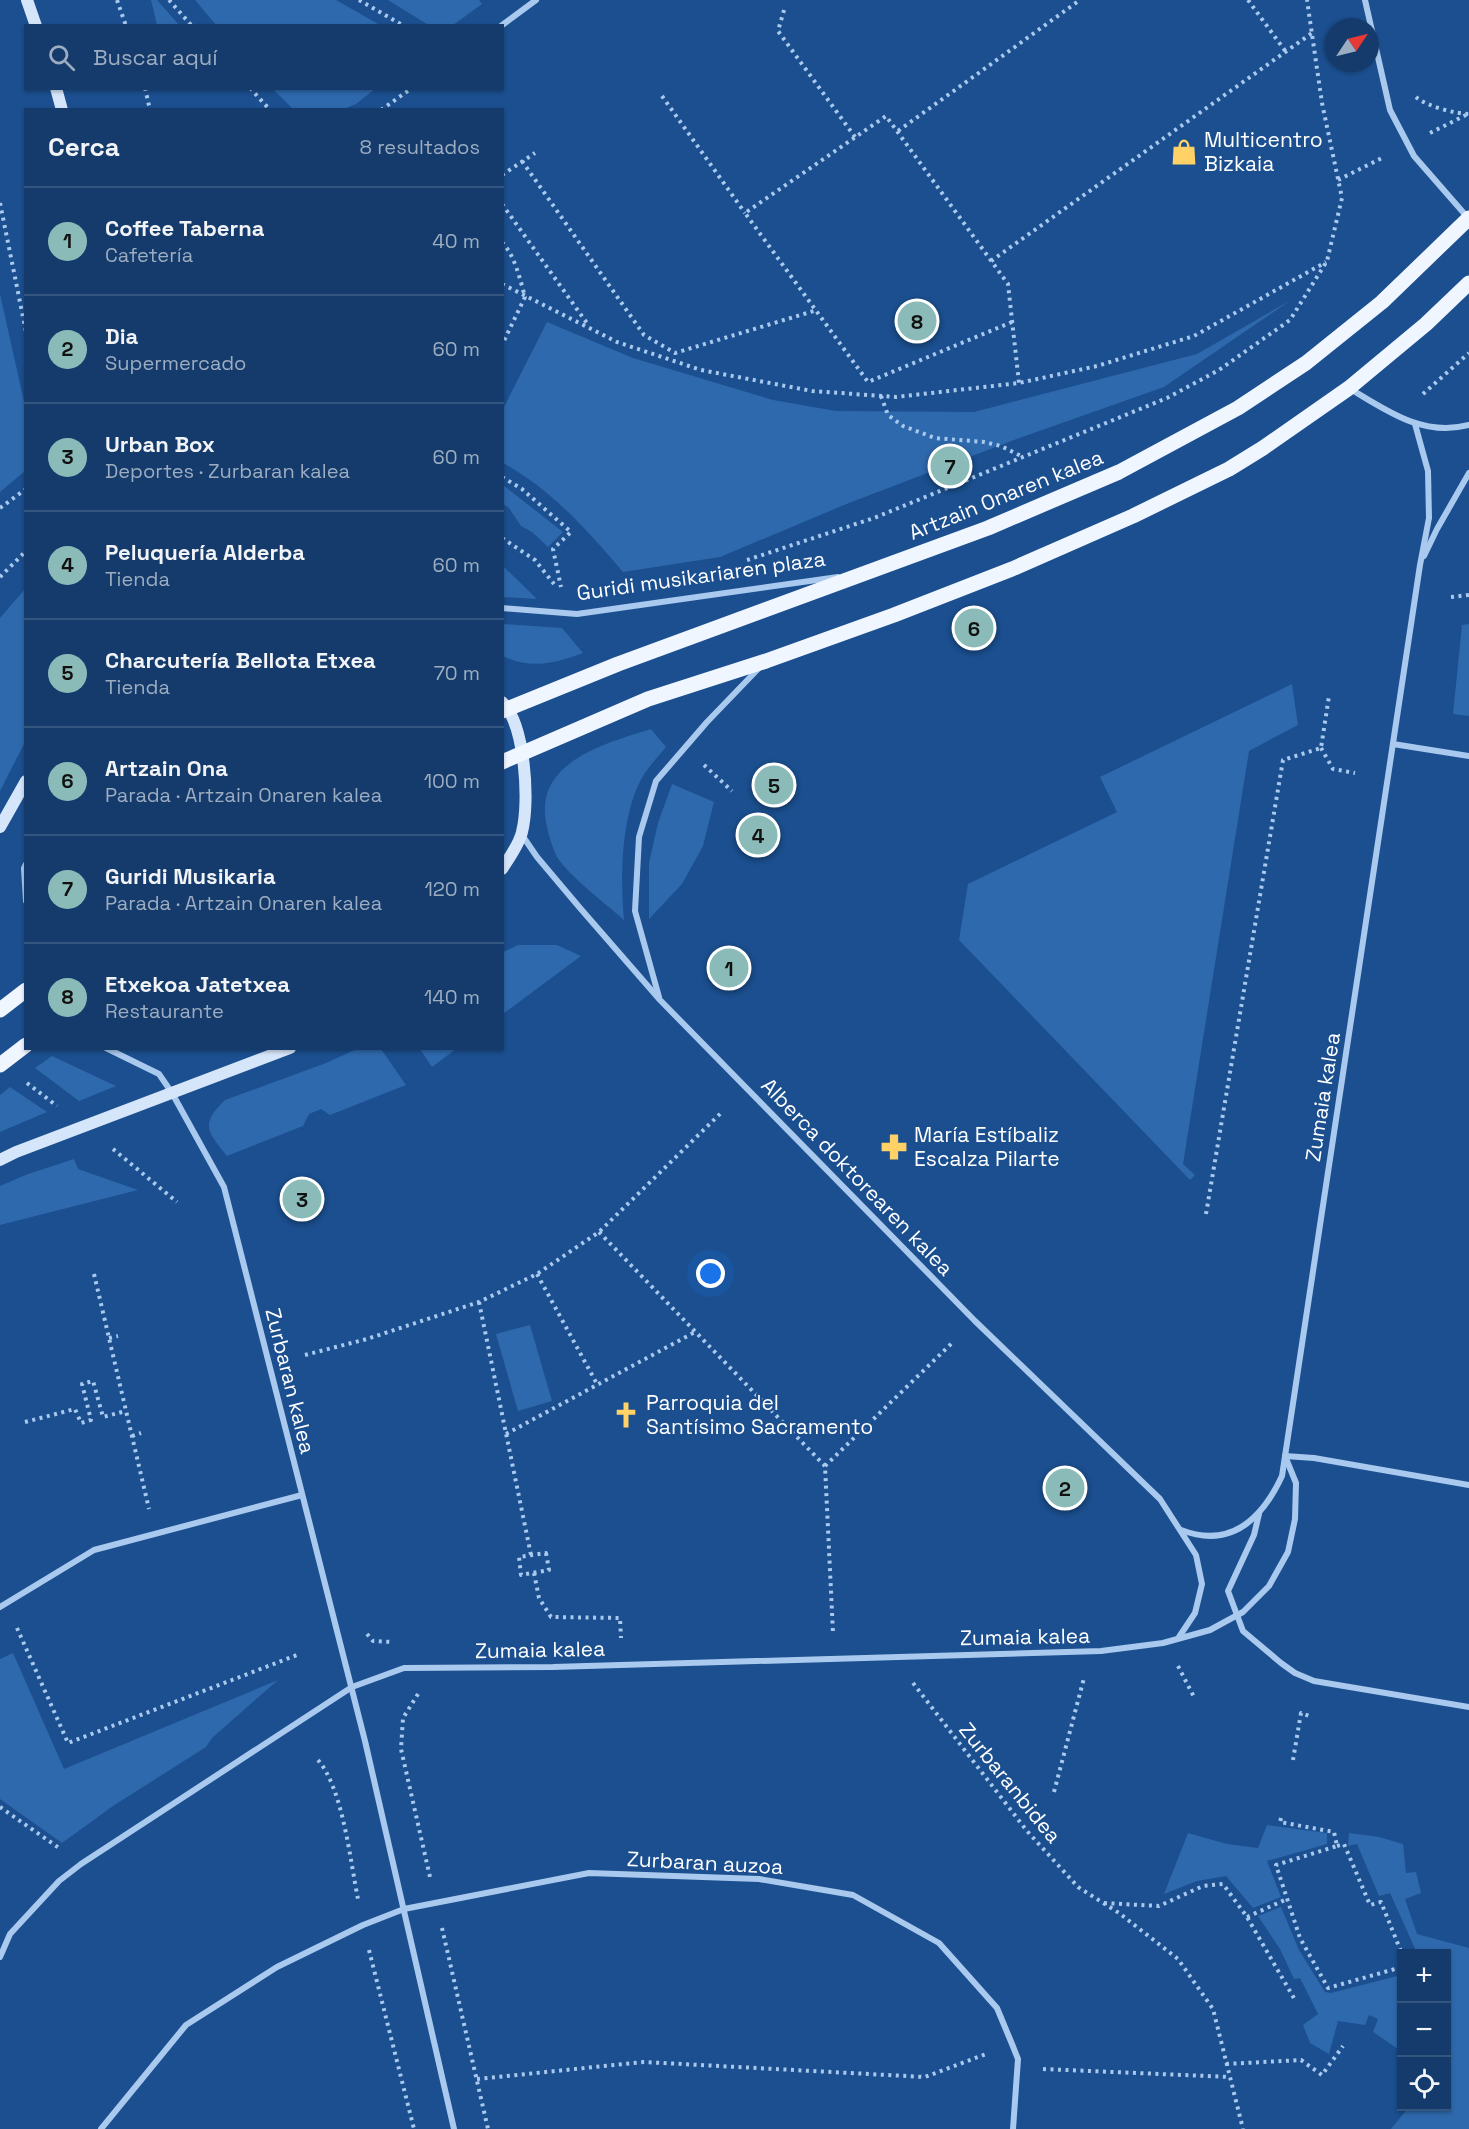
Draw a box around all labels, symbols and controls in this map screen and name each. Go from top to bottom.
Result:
north arrow [1325,18,1379,72]
search box [24,24,504,90]
icon: search [45,41,78,74]
text: Buscar aquí [93,43,218,71]
place label: Multicentro Bizkaia [1204,126,1323,177]
text: Cerca [48,130,120,164]
text: 8 resultados [360,134,480,160]
shop icon: Multicentro Bizkaia [1169,137,1199,167]
text: Coffee Taberna [105,214,264,242]
text: 1 [63,228,72,254]
text: 40 m [432,228,480,254]
text: Cafetería [105,242,193,268]
pin: 8 [898,298,936,344]
text: Dia [105,322,138,350]
text: 2 [62,336,73,362]
text: 60 m [433,336,480,362]
text: Supermercado [105,350,246,376]
text: Urban Box [105,430,215,458]
street label: Artzain Onaren kalea [905,443,1107,546]
text: 3 [61,444,74,470]
text: 60 m [433,444,480,470]
pin: 7 [930,444,970,488]
text: Deportes · Zurbaran kalea [105,458,350,484]
text: Peluquería Alderba [105,538,305,566]
street label: Guridi musikariaren plaza [575,545,827,606]
text: 4 [61,552,74,578]
text: 60 m [433,552,480,578]
text: Tienda [105,566,170,592]
pin: 6 [954,606,994,650]
text: Charcutería Bellota Etxea [105,646,376,674]
text: 5 [62,660,74,686]
text: 70 m [434,660,480,686]
text: Tienda [105,674,170,700]
text: Artzain Ona [105,754,228,782]
pin: 5 [754,762,794,808]
text: 6 [61,768,74,794]
text: 100 m [424,768,480,794]
text: Parada · Artzain Onaren kalea [105,782,382,808]
pin: 4 [738,812,777,858]
text: Guridi Musikaria [105,862,276,890]
text: 7 [62,876,73,902]
text: 120 m [424,876,480,902]
text: Parada · Artzain Onaren kalea [105,890,382,916]
pin: 1 [710,946,748,990]
text: Etxekoa Jatetxea [105,970,290,998]
text: 8 [62,984,74,1010]
text: 140 m [424,984,480,1010]
text: Restaurante [105,998,224,1024]
street label: Zumaia kalea [1299,1030,1346,1163]
street label: Alberca doktorearen kalea [756,1072,959,1281]
place label: María Estíbaliz Escalza Pilarte [914,1121,1060,1172]
pharmacy icon: María Estíbaliz Escalza Pilarte [879,1132,909,1162]
pin: 3 [282,1176,322,1222]
your location [696,1259,725,1288]
street label: Zurbaran kalea [259,1305,322,1456]
place label: Parroquia del Santísimo Sacramento [646,1389,873,1440]
church icon: Parroquia del Santísimo Sacramento [611,1400,641,1430]
pin: 2 [1046,1466,1084,1510]
street label: Zumaia kalea [960,1622,1090,1651]
street label: Zumaia kalea [475,1635,605,1664]
street label: Zurbaranbidea [953,1717,1067,1849]
street label: Zurbaran auzoa [626,1845,784,1880]
map controls [1397,1949,1451,2111]
button: + [1397,1949,1451,2003]
button: − [1397,2003,1451,2057]
button: locate [1397,2057,1451,2111]

